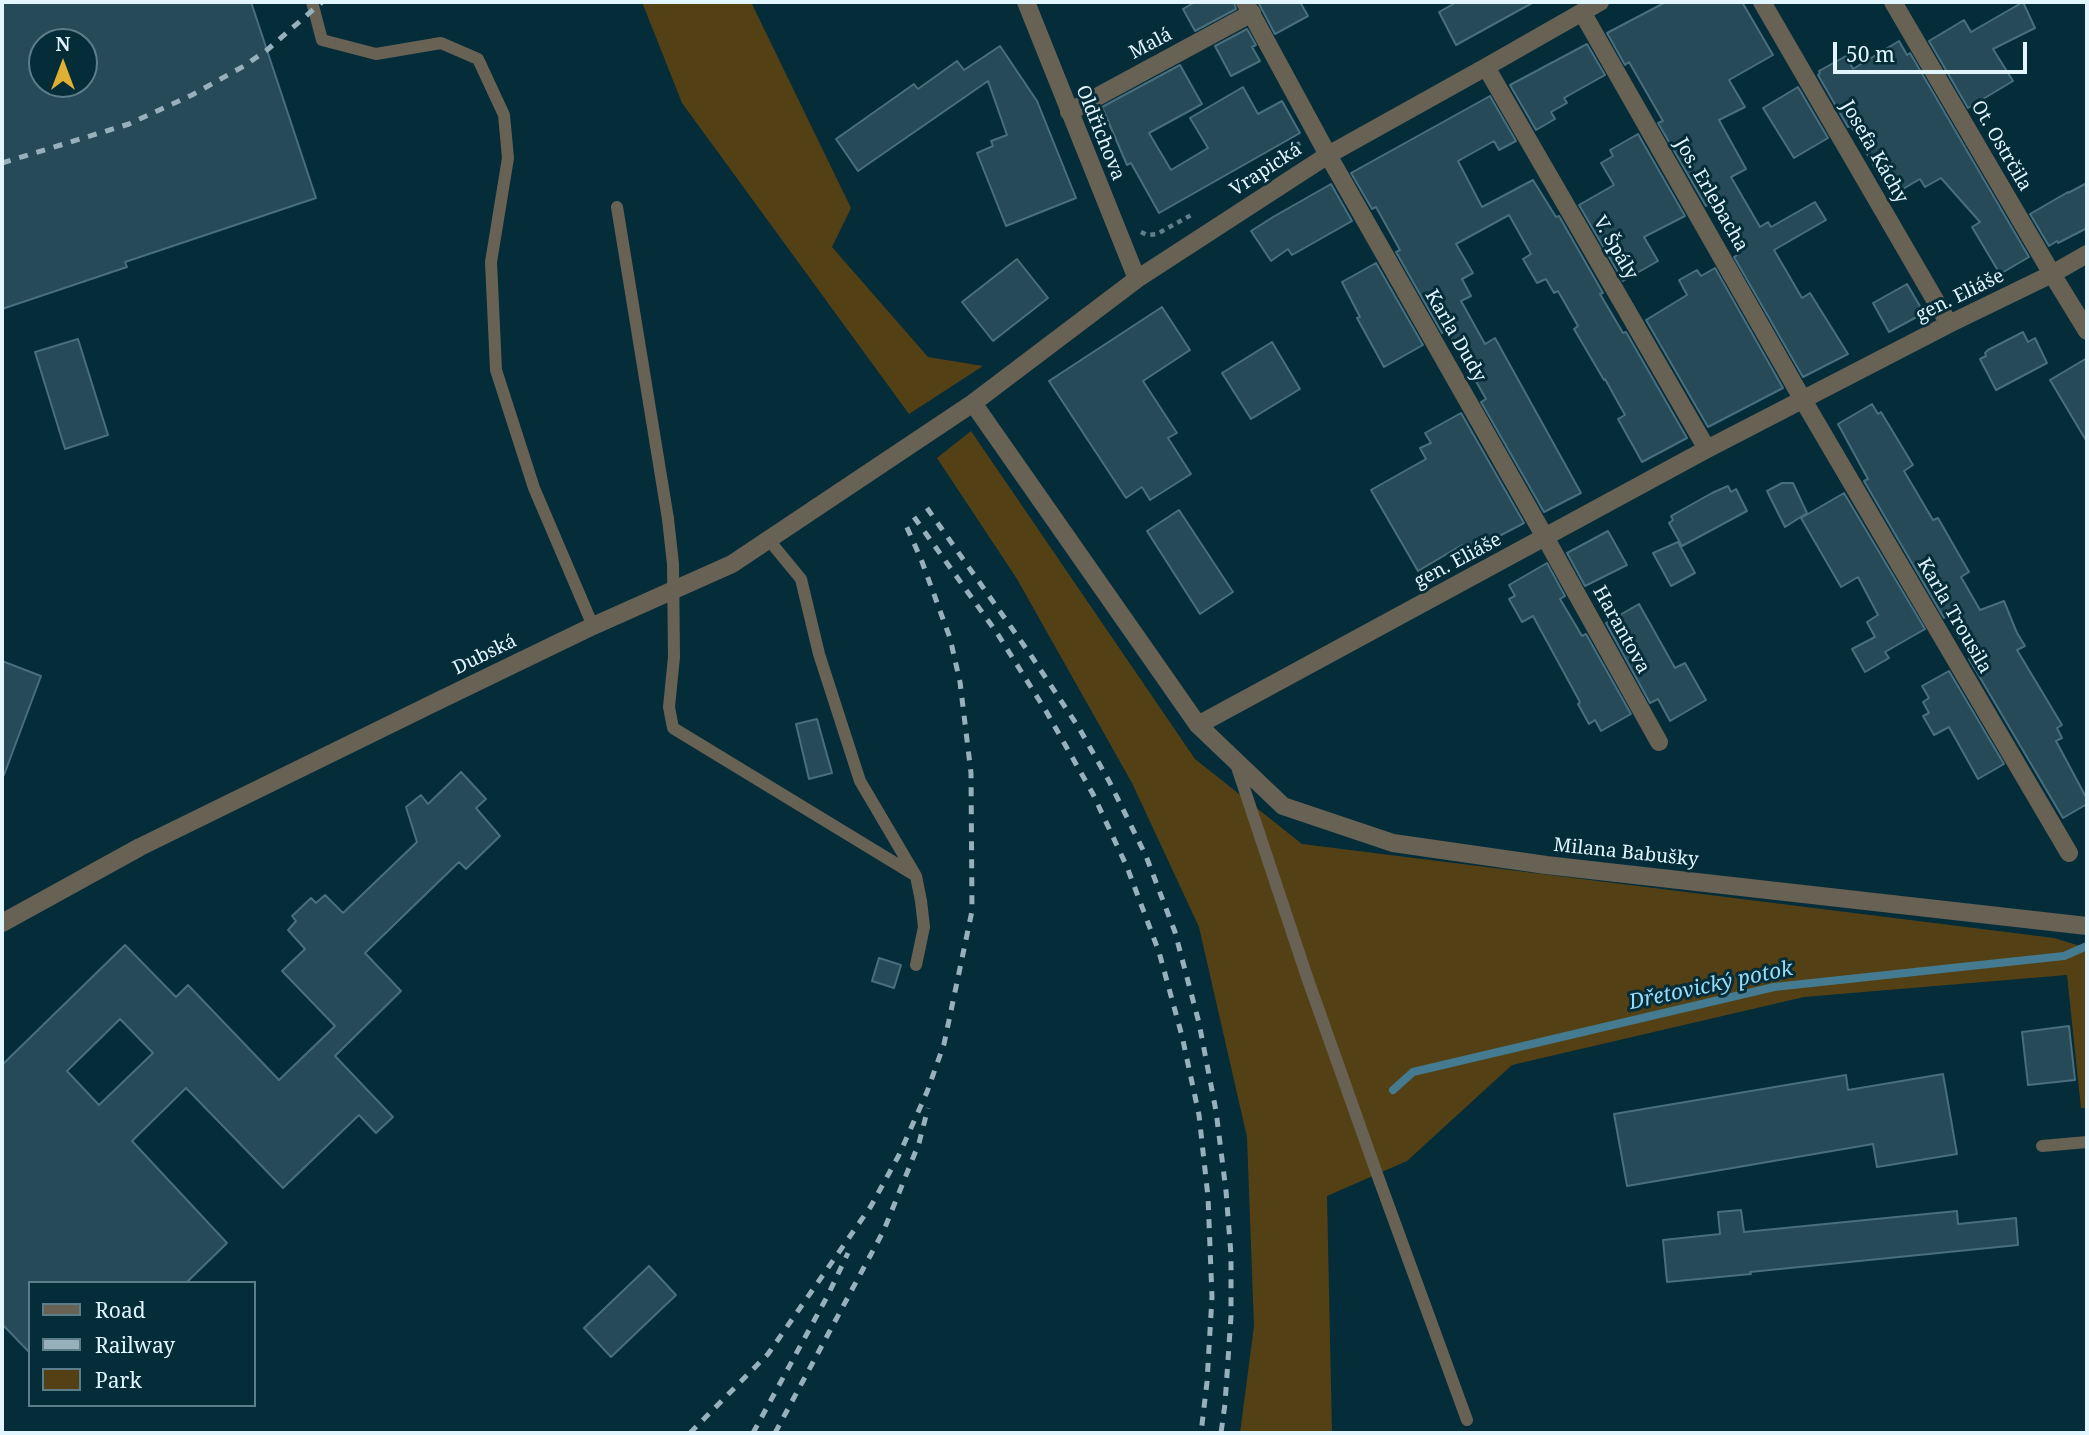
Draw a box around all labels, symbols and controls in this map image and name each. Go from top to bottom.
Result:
street label: Malá [1126,23,1176,65]
north arrow [28,28,98,98]
scale bar [1837,28,2031,72]
text: N [56,31,70,57]
text: 50 m [1846,40,1895,68]
street label: Oldřichova [1071,82,1129,184]
street label: Josefa Káchy [1835,97,1913,207]
street label: Ot. Ostrčila [1966,97,2036,195]
street label: Jos. Erlebacha [1669,134,1753,256]
street label: Vrapická [1226,138,1306,202]
street label: V. Špály [1588,212,1642,284]
street label: gen. Eliáše [1912,265,2008,327]
street label: Karla Dudy [1419,286,1491,386]
street label: gen. Eliáše [1410,529,1506,593]
street label: Karla Trousila [1912,554,1996,678]
street label: Harantova [1588,582,1654,678]
street label: Dubská [449,630,521,680]
street label: Milana Babušky [1552,834,1700,872]
water label: Dřetovický potok [1627,956,1795,1016]
legend [28,1281,256,1407]
text: Road [95,1296,146,1324]
text: Railway [95,1331,175,1359]
text: Park [95,1366,142,1394]

